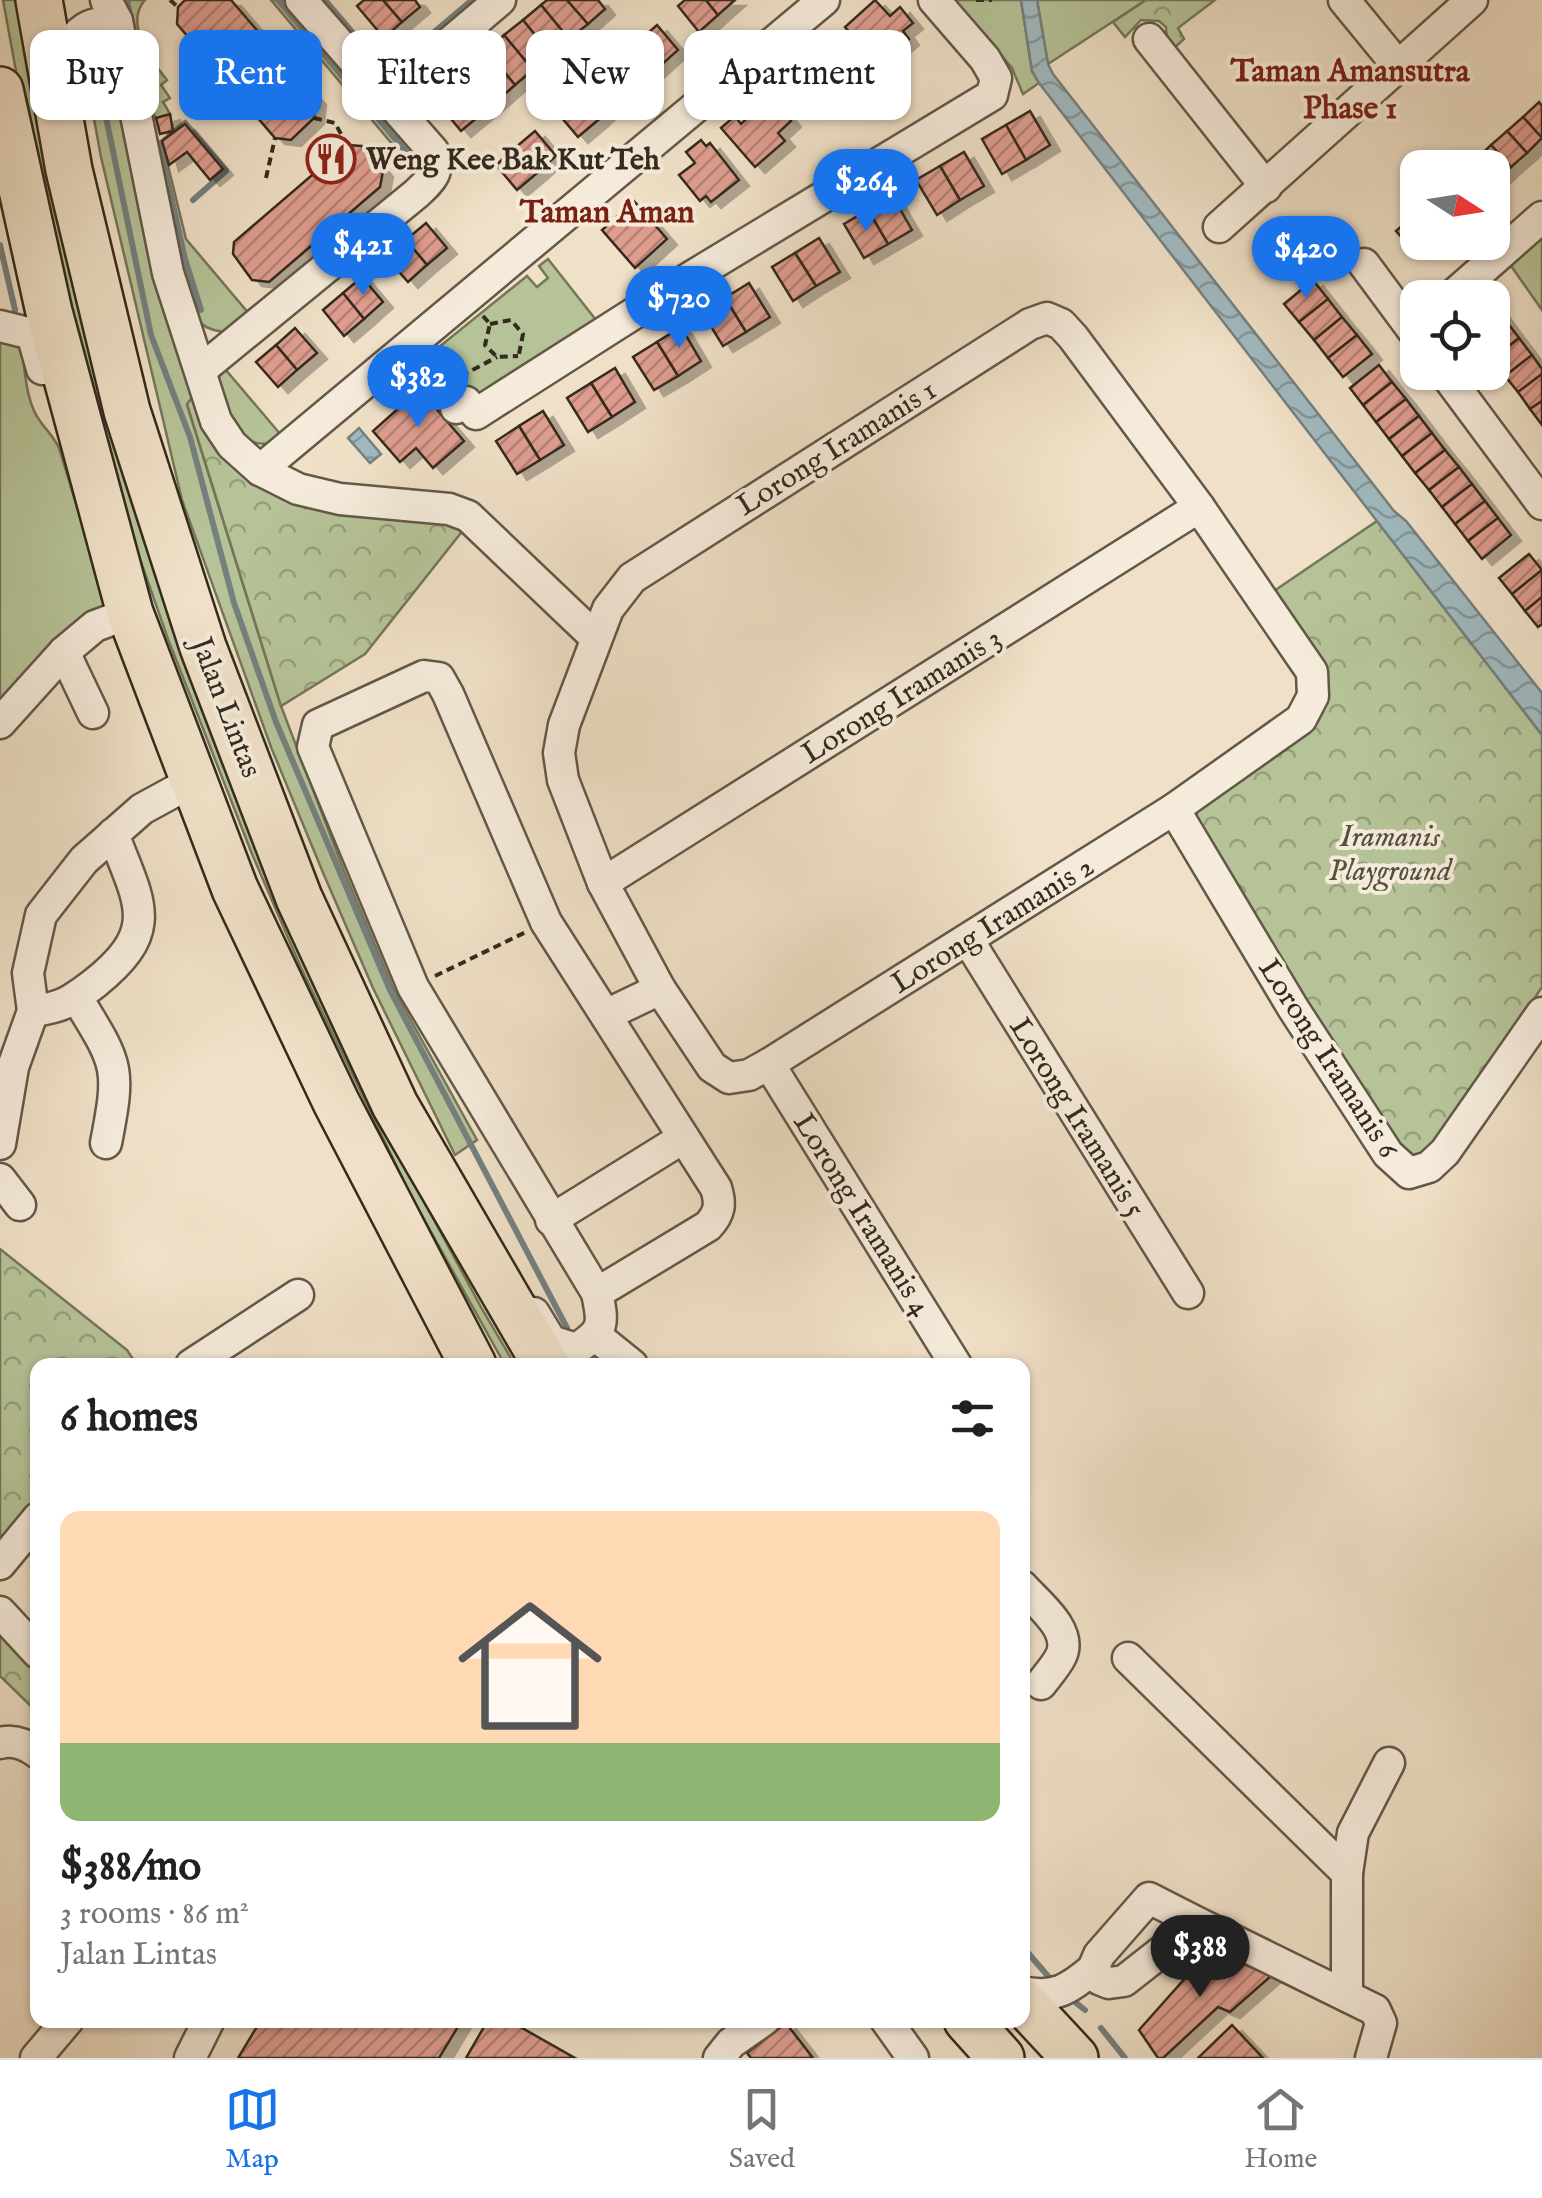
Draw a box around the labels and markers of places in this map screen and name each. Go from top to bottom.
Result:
restaurant icon: Weng Kee Bak Kut Teh [305,133,357,185]
place label: Weng Kee Bak Kut Teh [365,142,661,180]
pin: $264 [807,149,925,234]
pin: $421 [304,213,422,298]
pin: $420 [1247,216,1365,301]
pin: $720 [620,266,738,351]
pin: $382 [359,345,477,430]
pin: $388 [1141,1915,1259,2000]

